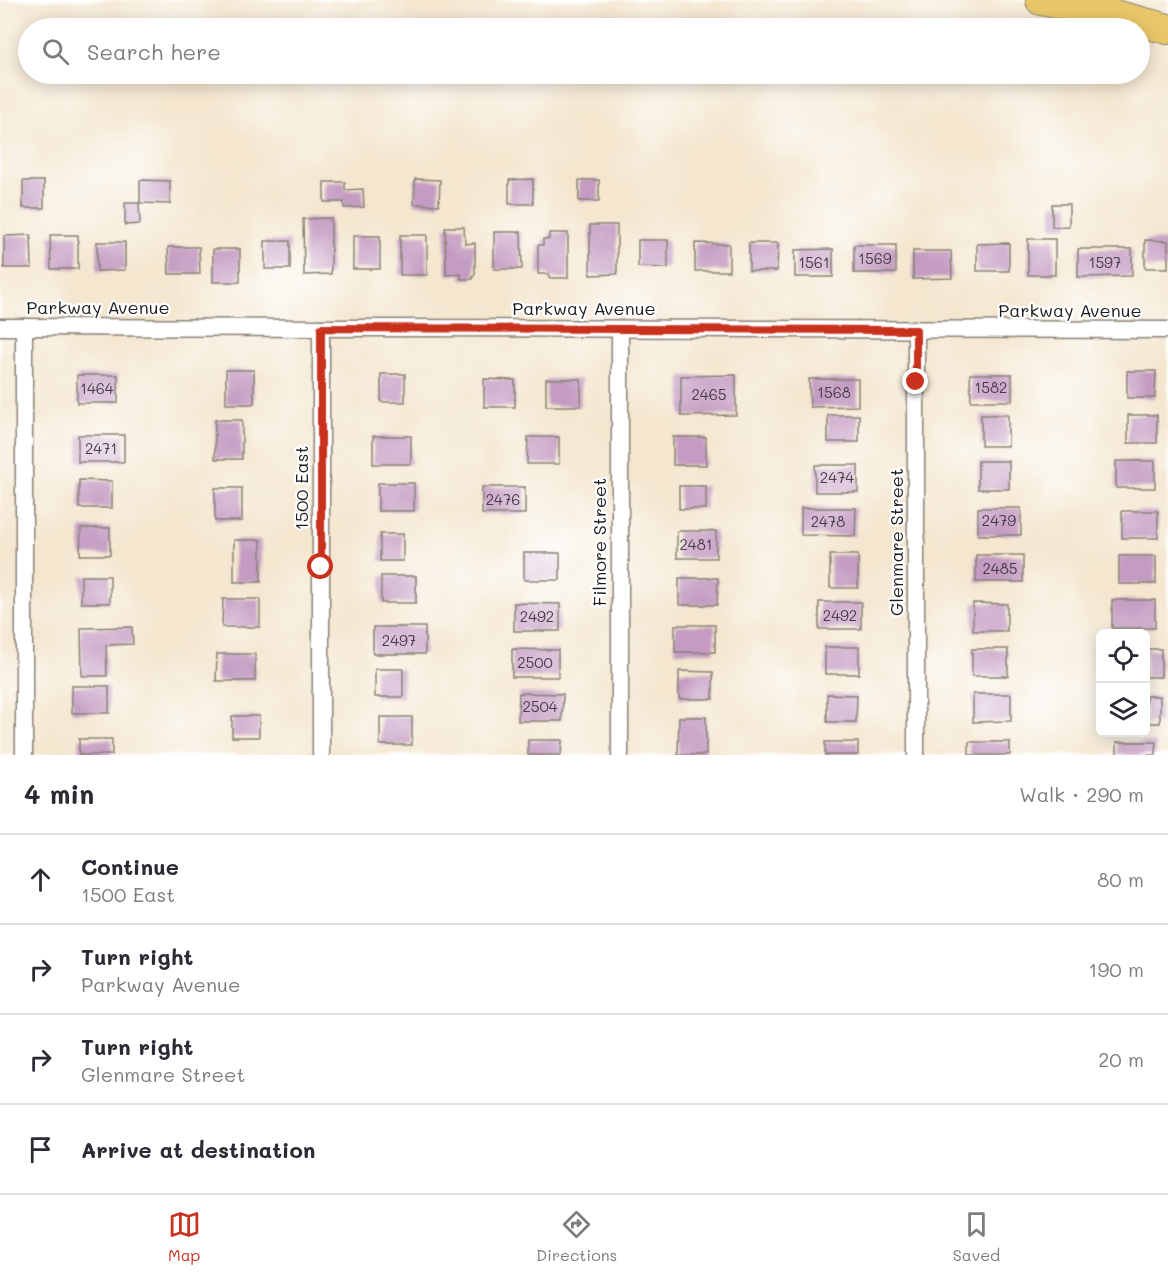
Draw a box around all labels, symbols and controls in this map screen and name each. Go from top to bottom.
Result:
search box [18,18,1150,84]
icon: search [39,35,72,68]
text: Search here [87,37,221,66]
house number: 1569 [858,248,892,268]
house number: 1561 [798,252,830,272]
house number: 1597 [1089,252,1121,272]
street label: Parkway Avenue [26,295,170,319]
street label: Parkway Avenue [512,296,656,320]
street label: Parkway Avenue [998,298,1142,322]
route end [902,368,928,394]
house number: 1582 [975,377,1007,397]
house number: 1464 [80,378,114,398]
house number: 1568 [817,382,851,402]
house number: 2465 [692,384,726,404]
house number: 2471 [85,438,117,458]
street label: 1500 East [289,446,313,530]
house number: 2474 [820,467,854,487]
street label: Glenmare Street [884,468,908,616]
street label: Filmore Street [587,478,611,606]
house number: 2476 [486,489,520,509]
house number: 2479 [982,510,1016,530]
house number: 2478 [811,511,845,531]
house number: 2481 [680,534,712,554]
route start [307,553,333,579]
house number: 2485 [983,558,1017,578]
house number: 2492 [823,605,857,625]
house number: 2492 [520,606,554,626]
map controls [1096,629,1150,737]
button: locate [1096,629,1150,683]
house number: 2497 [382,630,416,650]
house number: 2500 [517,652,553,672]
button: layers [1096,683,1150,737]
house number: 2504 [522,696,558,716]
text: 4 min [24,777,94,811]
text: Walk · 290 m [1019,781,1144,807]
text: Continue [81,852,179,881]
icon: ahead [24,863,57,896]
text: 80 m [1097,866,1144,892]
text: 1500 East [81,881,175,907]
text: Turn right [81,942,193,971]
icon: right [24,953,57,986]
text: 190 m [1089,956,1144,982]
text: Parkway Avenue [81,971,240,997]
text: Turn right [81,1032,193,1061]
icon: right [24,1043,57,1076]
text: 20 m [1098,1046,1144,1072]
text: Glenmare Street [81,1061,245,1087]
icon: arrive [24,1133,57,1166]
text: Arrive at destination [81,1135,316,1164]
tab: Map [168,1208,201,1265]
tab: Directions [536,1208,617,1265]
tab: Saved [953,1208,1000,1265]

